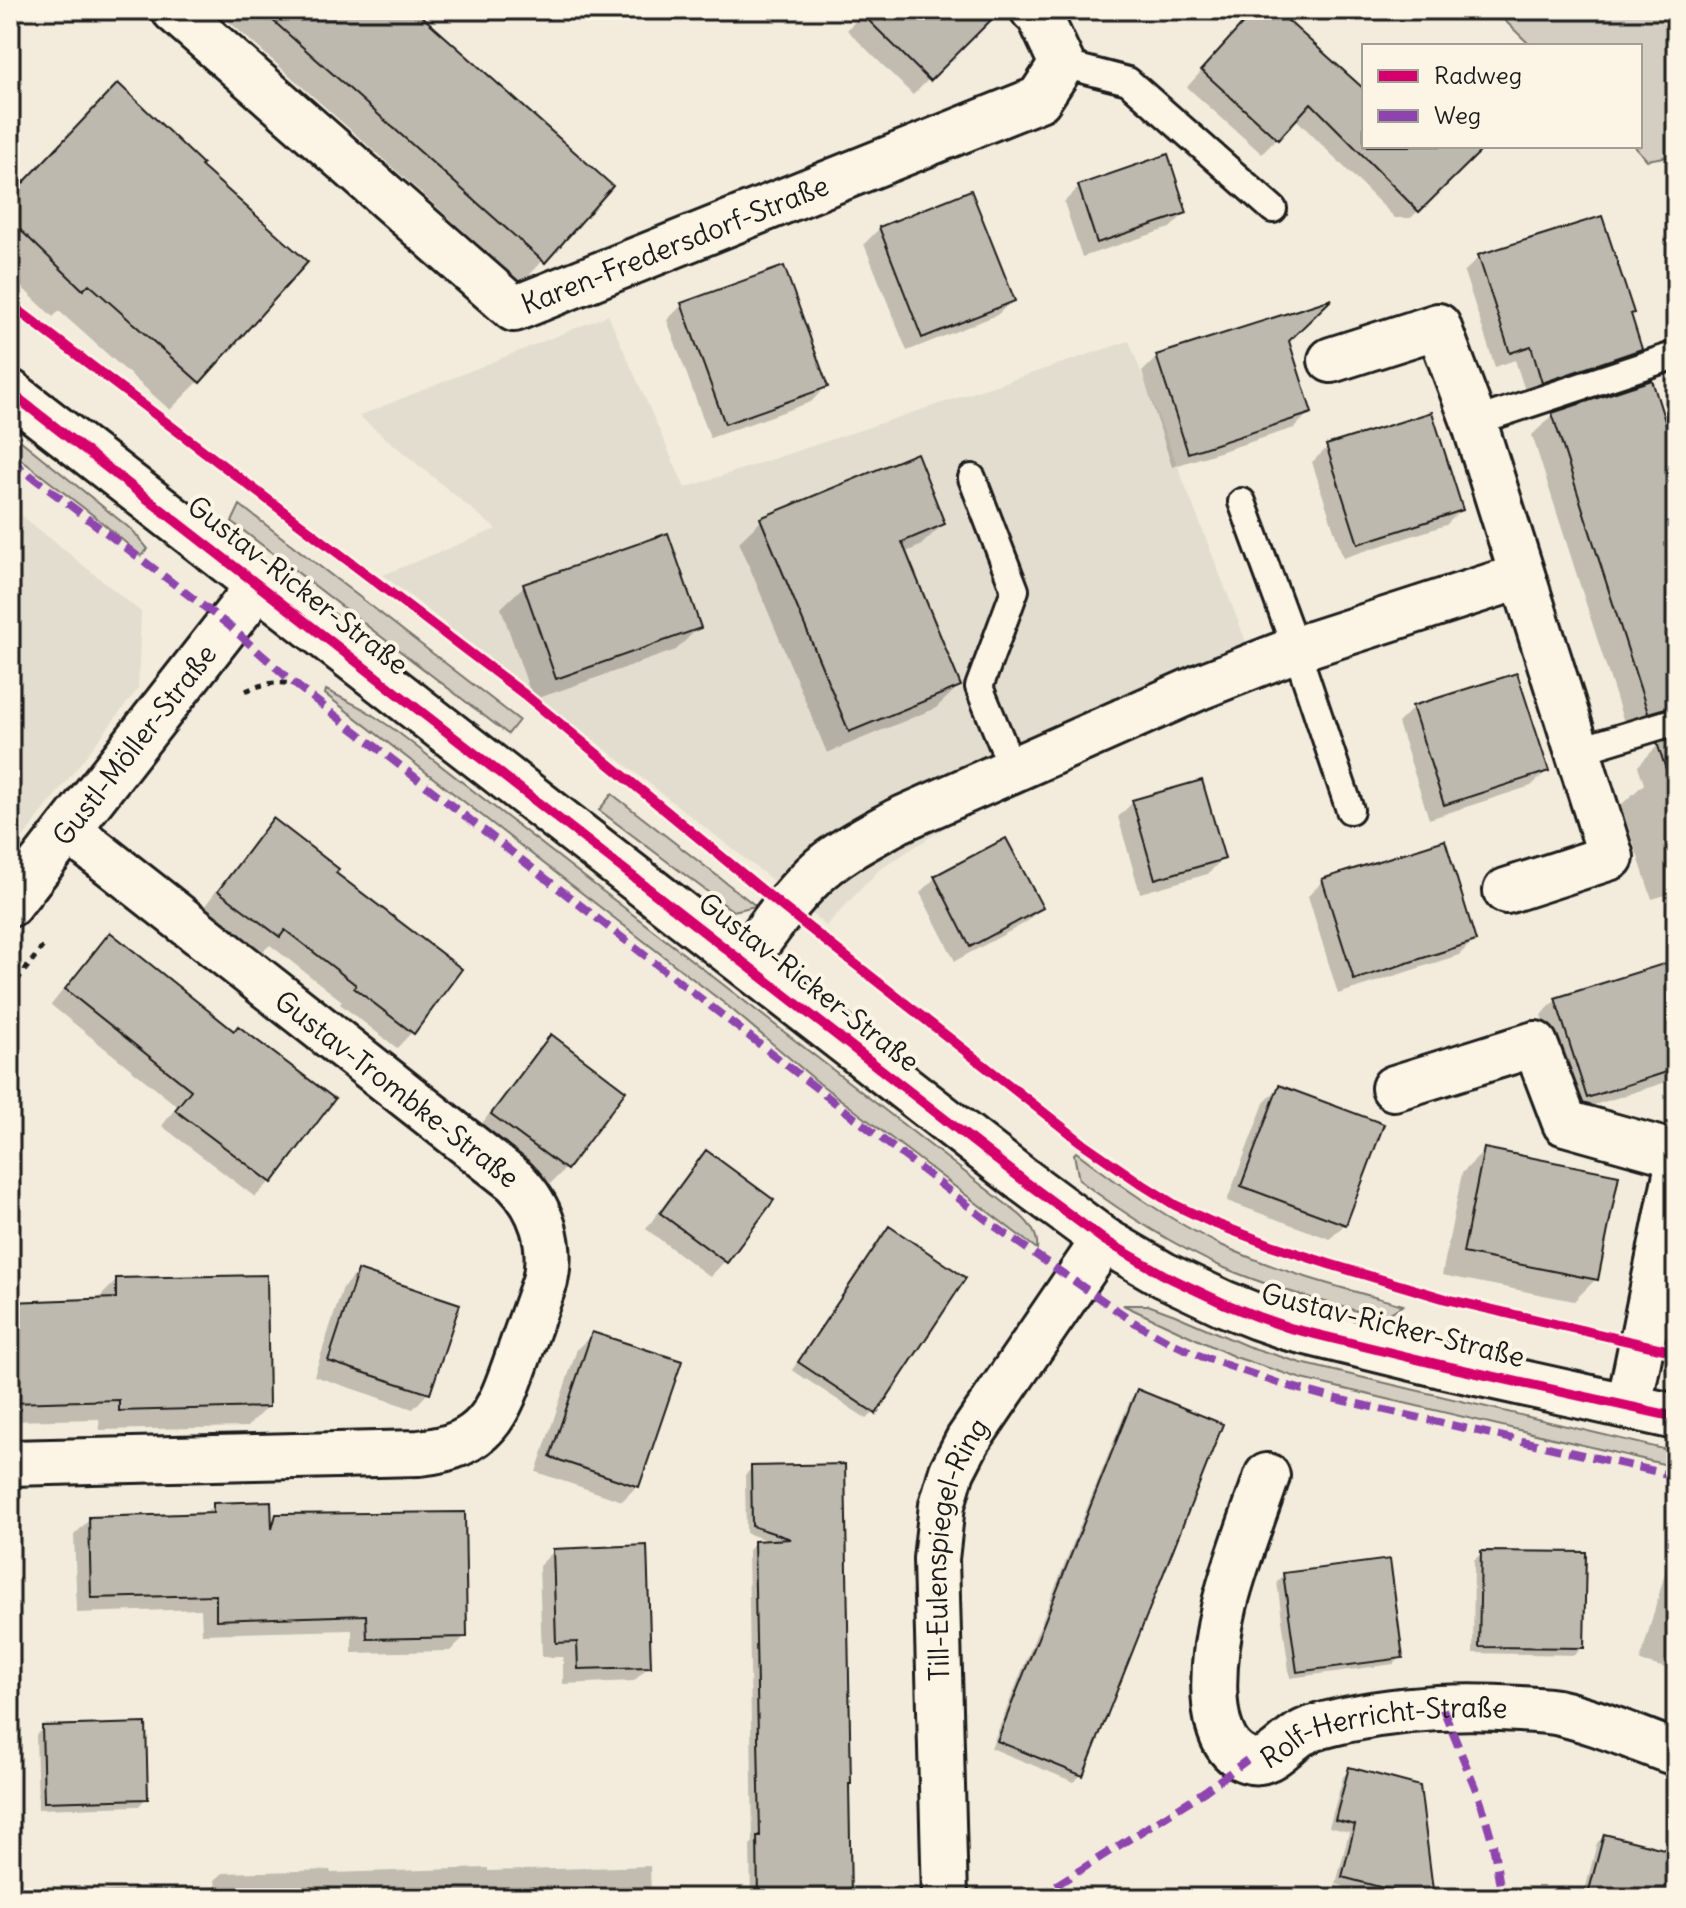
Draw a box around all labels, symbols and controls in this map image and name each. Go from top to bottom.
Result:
legend [1362,44,1642,148]
text: Radweg [1434,60,1522,90]
text: Weg [1434,100,1481,130]
street label: Karen-Fredersdorf-Straße [516,167,834,322]
street label: Gustav-Ricker-Straße [180,488,416,682]
street label: Gustl-Möller-Straße [44,637,224,853]
street label: Gustav-Ricker-Straße [691,885,927,1079]
street label: Gustav-Trombke-Straße [268,982,526,1196]
street label: Gustav-Ricker-Straße [1258,1275,1528,1375]
street label: Till-Eulenspiegel-Ring [918,1411,996,1682]
street label: Rolf-Herricht-Straße [1254,1689,1508,1777]

